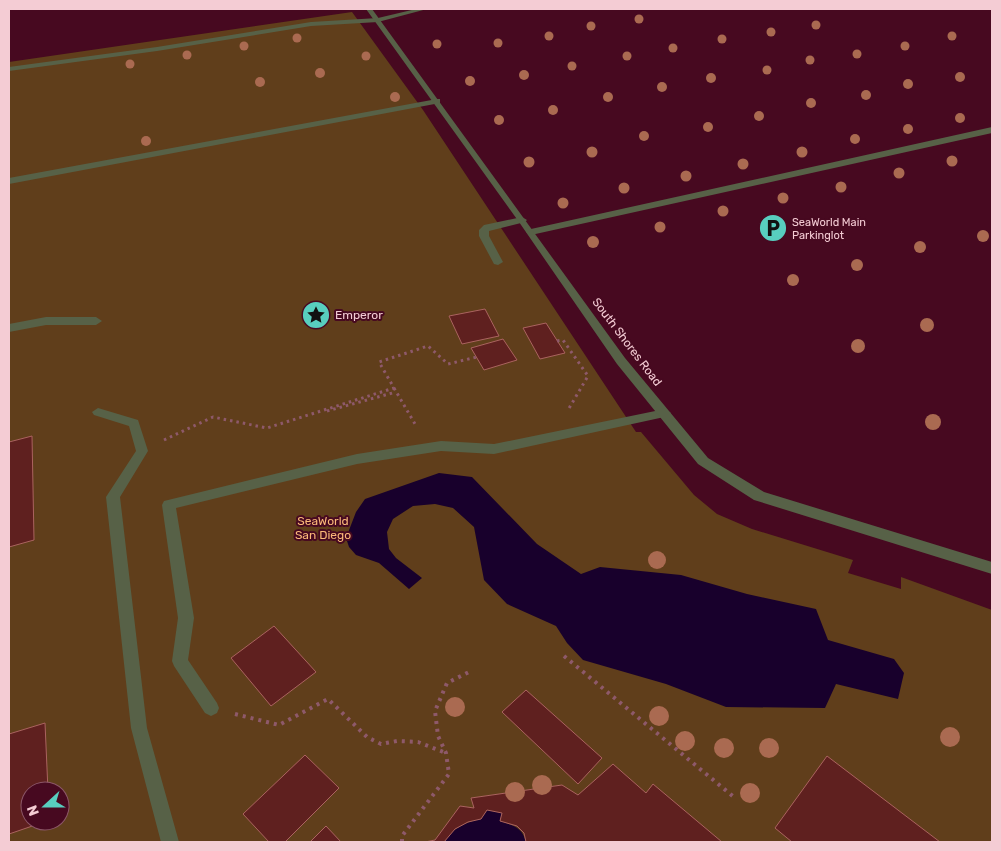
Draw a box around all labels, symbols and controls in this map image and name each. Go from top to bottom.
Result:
parking icon: SeaWorld Main Parkinglot [758,213,788,243]
place label: SeaWorld Main Parkinglot [792,216,866,242]
street label: South Shores Road [589,295,665,389]
place icon: Emperor [301,300,331,330]
place label: Emperor [335,308,383,322]
park label: SeaWorld San Diego [295,514,351,542]
north arrow [20,781,70,831]
text: N [24,803,43,818]

